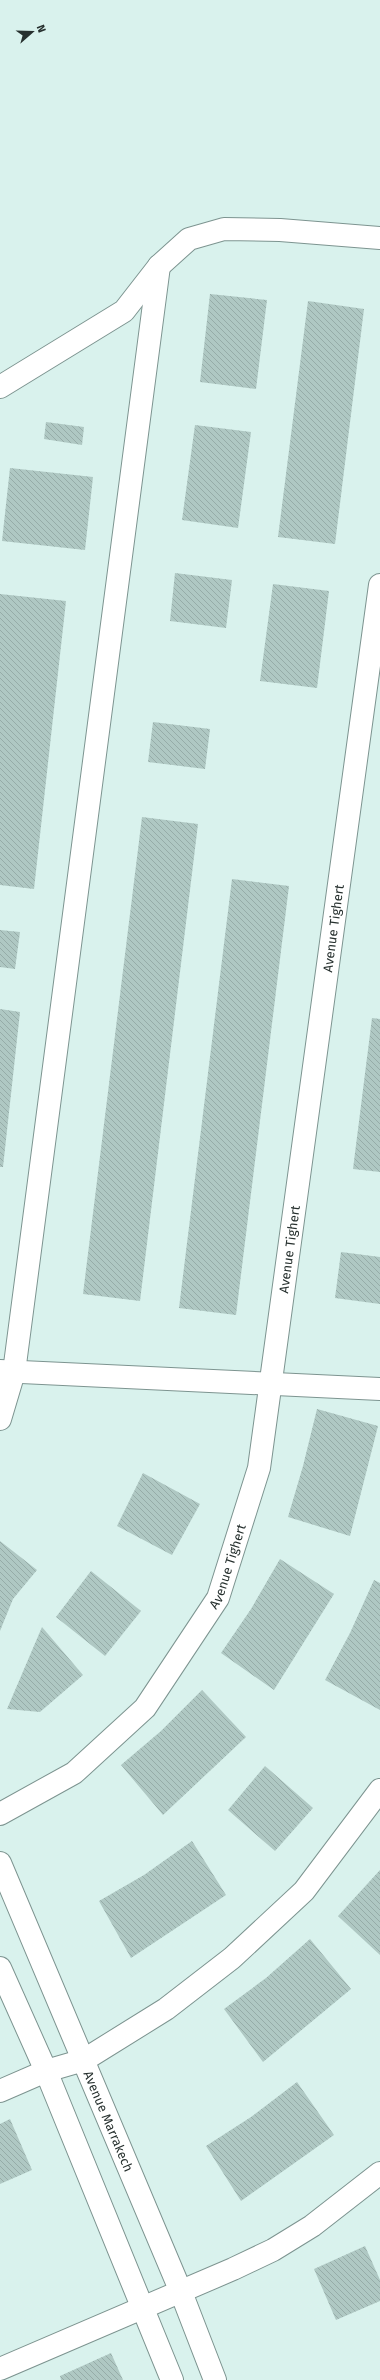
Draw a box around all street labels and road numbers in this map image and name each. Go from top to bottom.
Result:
street label: Avenue Tighert [320,883,346,973]
street label: Avenue Tighert [276,1204,302,1294]
street label: Avenue Tighert [206,1522,248,1611]
street label: Avenue Marrakech [81,2068,137,2174]

